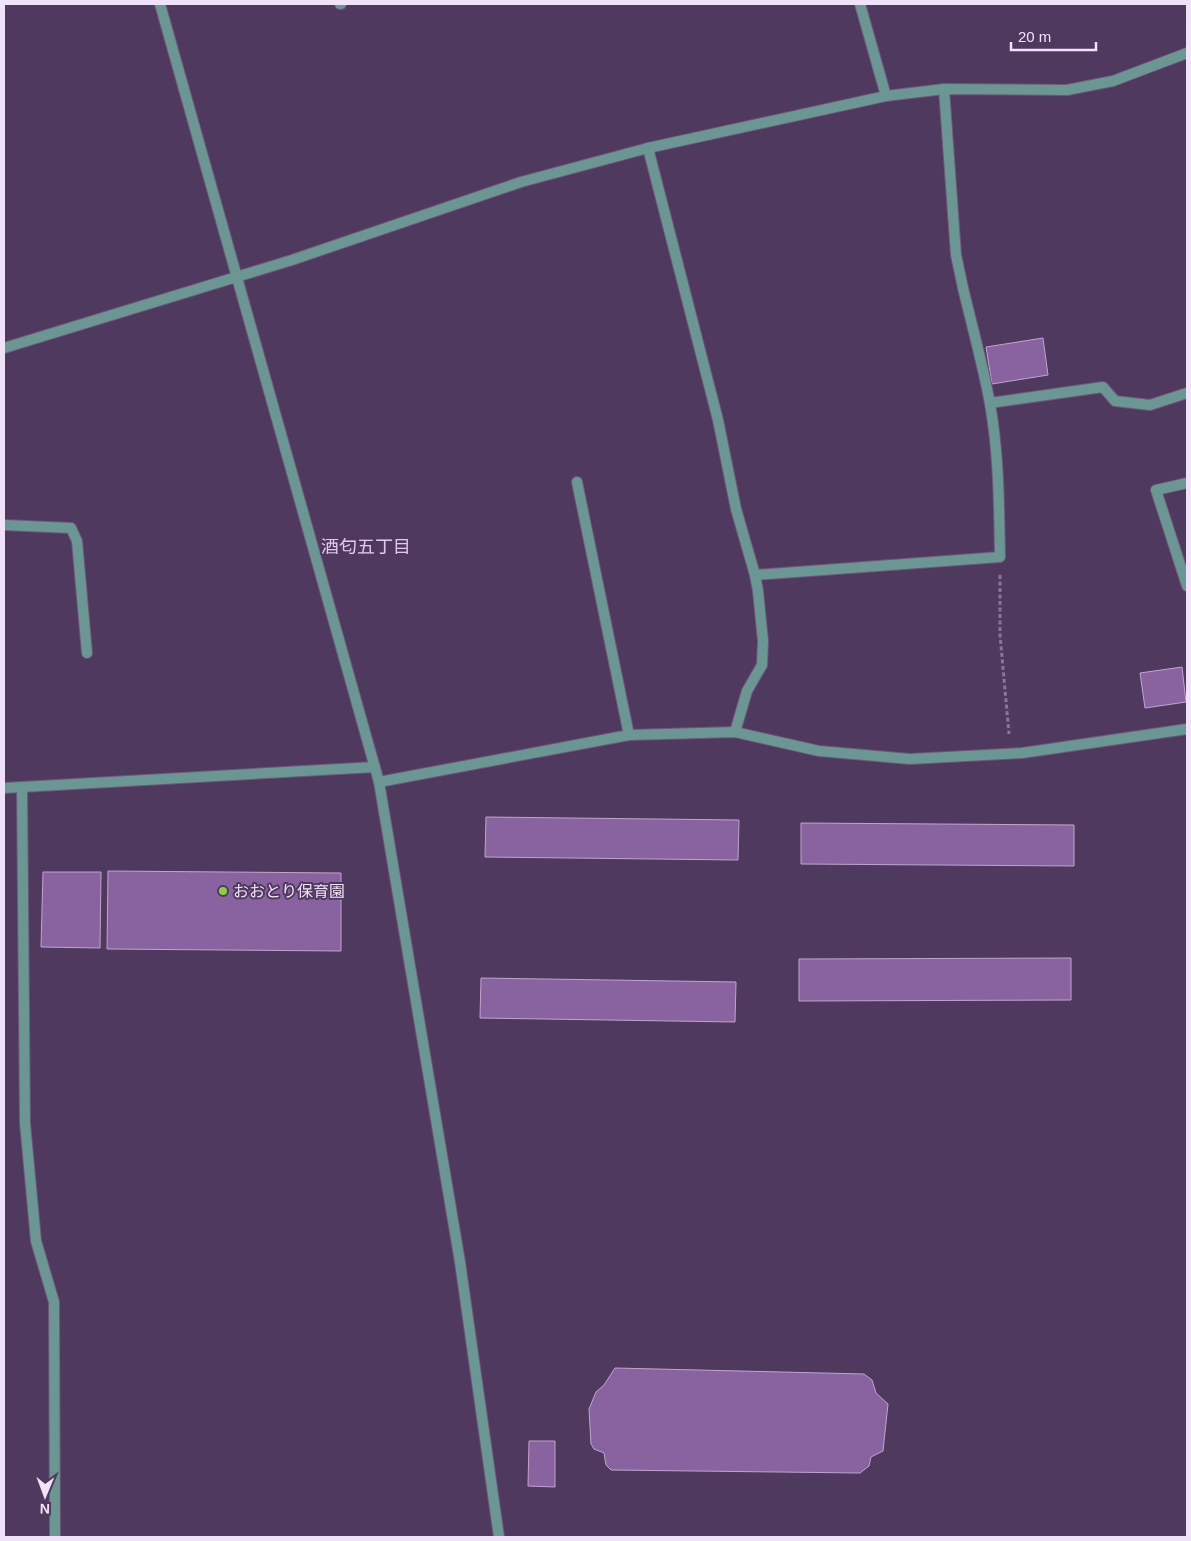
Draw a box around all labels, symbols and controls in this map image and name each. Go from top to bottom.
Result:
scale bar [1011,20,1096,52]
text: 20 m [1018,28,1051,45]
district label: 酒匂五丁目 [321,537,411,557]
place label: おおとり保育園 [233,883,345,900]
marker: おおとり保育園 [217,885,229,897]
north arrow [20,1471,70,1521]
text: N [40,1501,50,1517]

